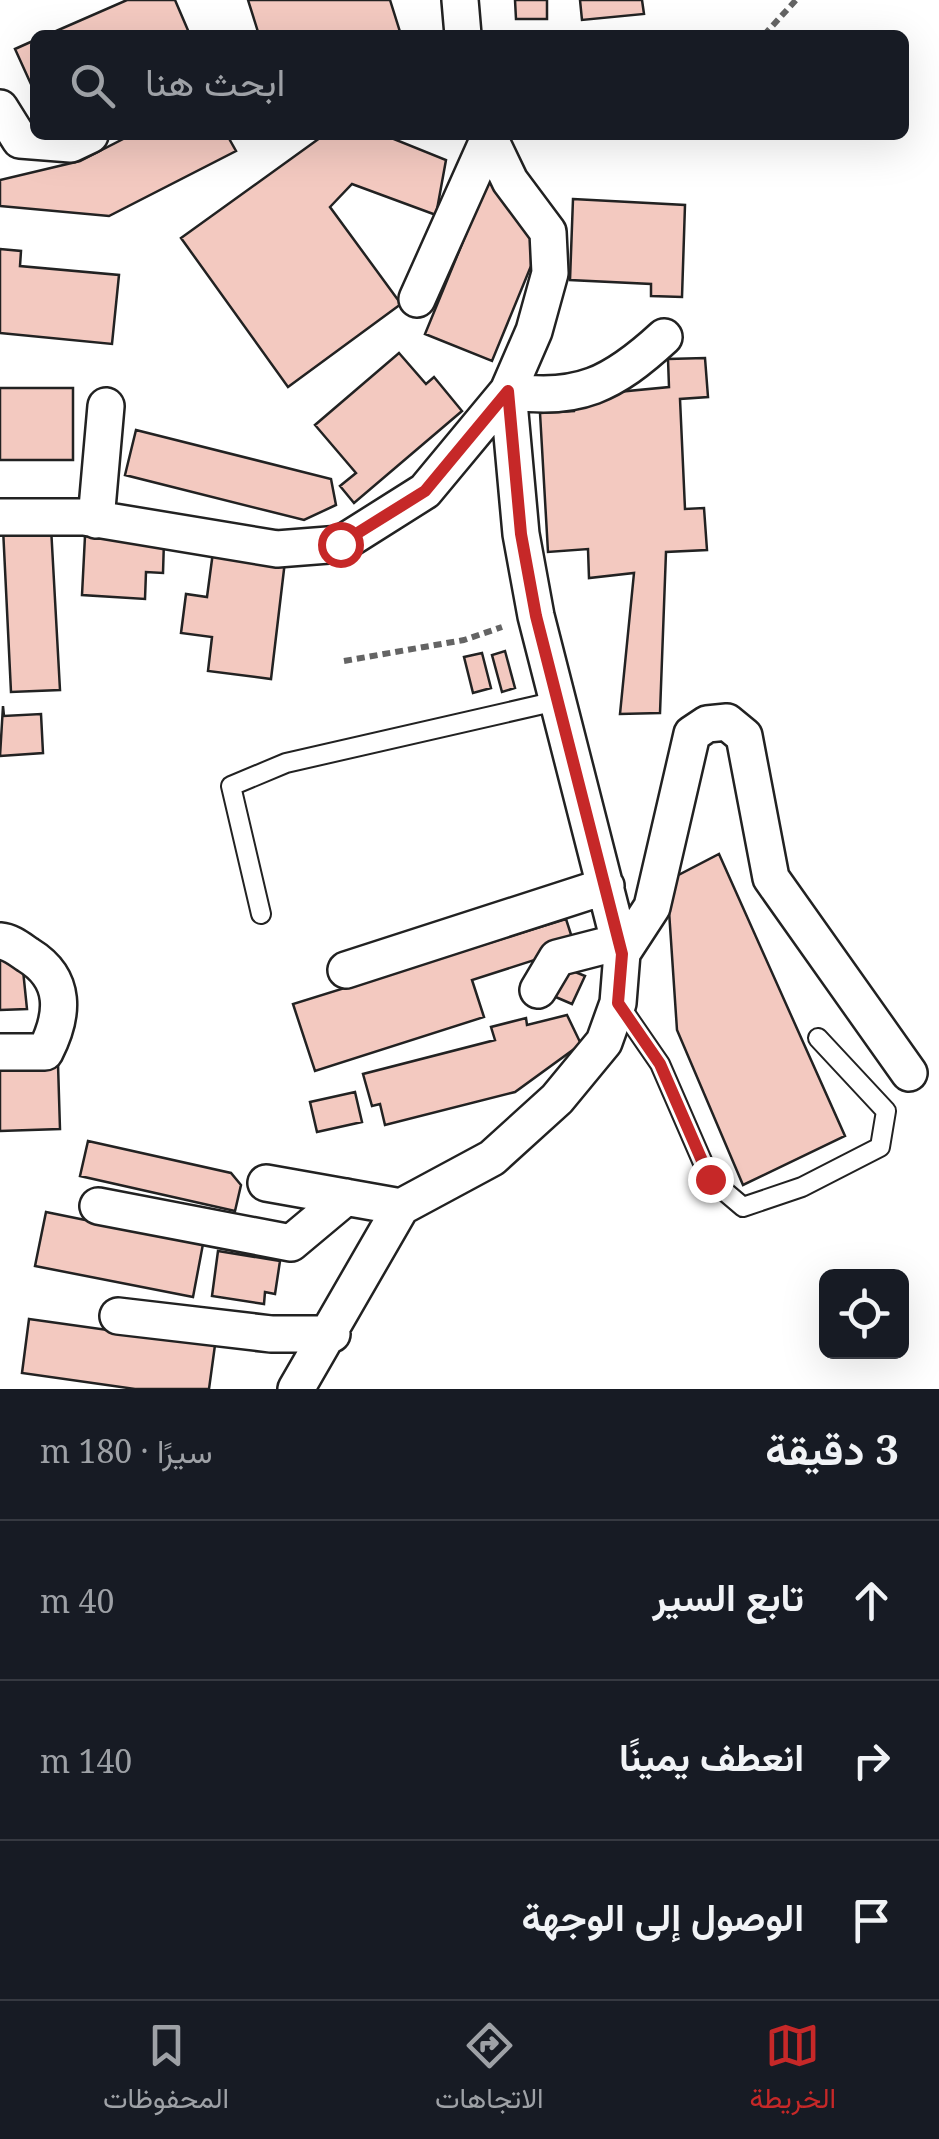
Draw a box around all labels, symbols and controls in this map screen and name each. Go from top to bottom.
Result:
search box [30,30,909,140]
text: ابحث هنا [145,55,285,107]
icon: search [65,58,120,113]
route start [318,522,364,568]
route end [688,1157,734,1203]
map controls [819,1269,909,1359]
button: locate [819,1269,909,1359]
text: 3 دقيقة [765,1420,899,1477]
text: سيرًا · 180 m [40,1429,212,1472]
text: تابع السير [652,1570,804,1622]
icon: ahead [844,1573,899,1628]
text: 40 m [40,1579,114,1622]
text: انعطف يمينًا [619,1730,804,1782]
icon: right [844,1733,899,1788]
text: 140 m [40,1739,132,1782]
text: الوصول إلى الوجهة [522,1890,804,1942]
icon: arrive [844,1893,899,1948]
tab: المحفوظات [103,2018,229,2123]
tab: الاتجاهات [435,2018,544,2123]
tab: الخريطة [749,2018,836,2123]

